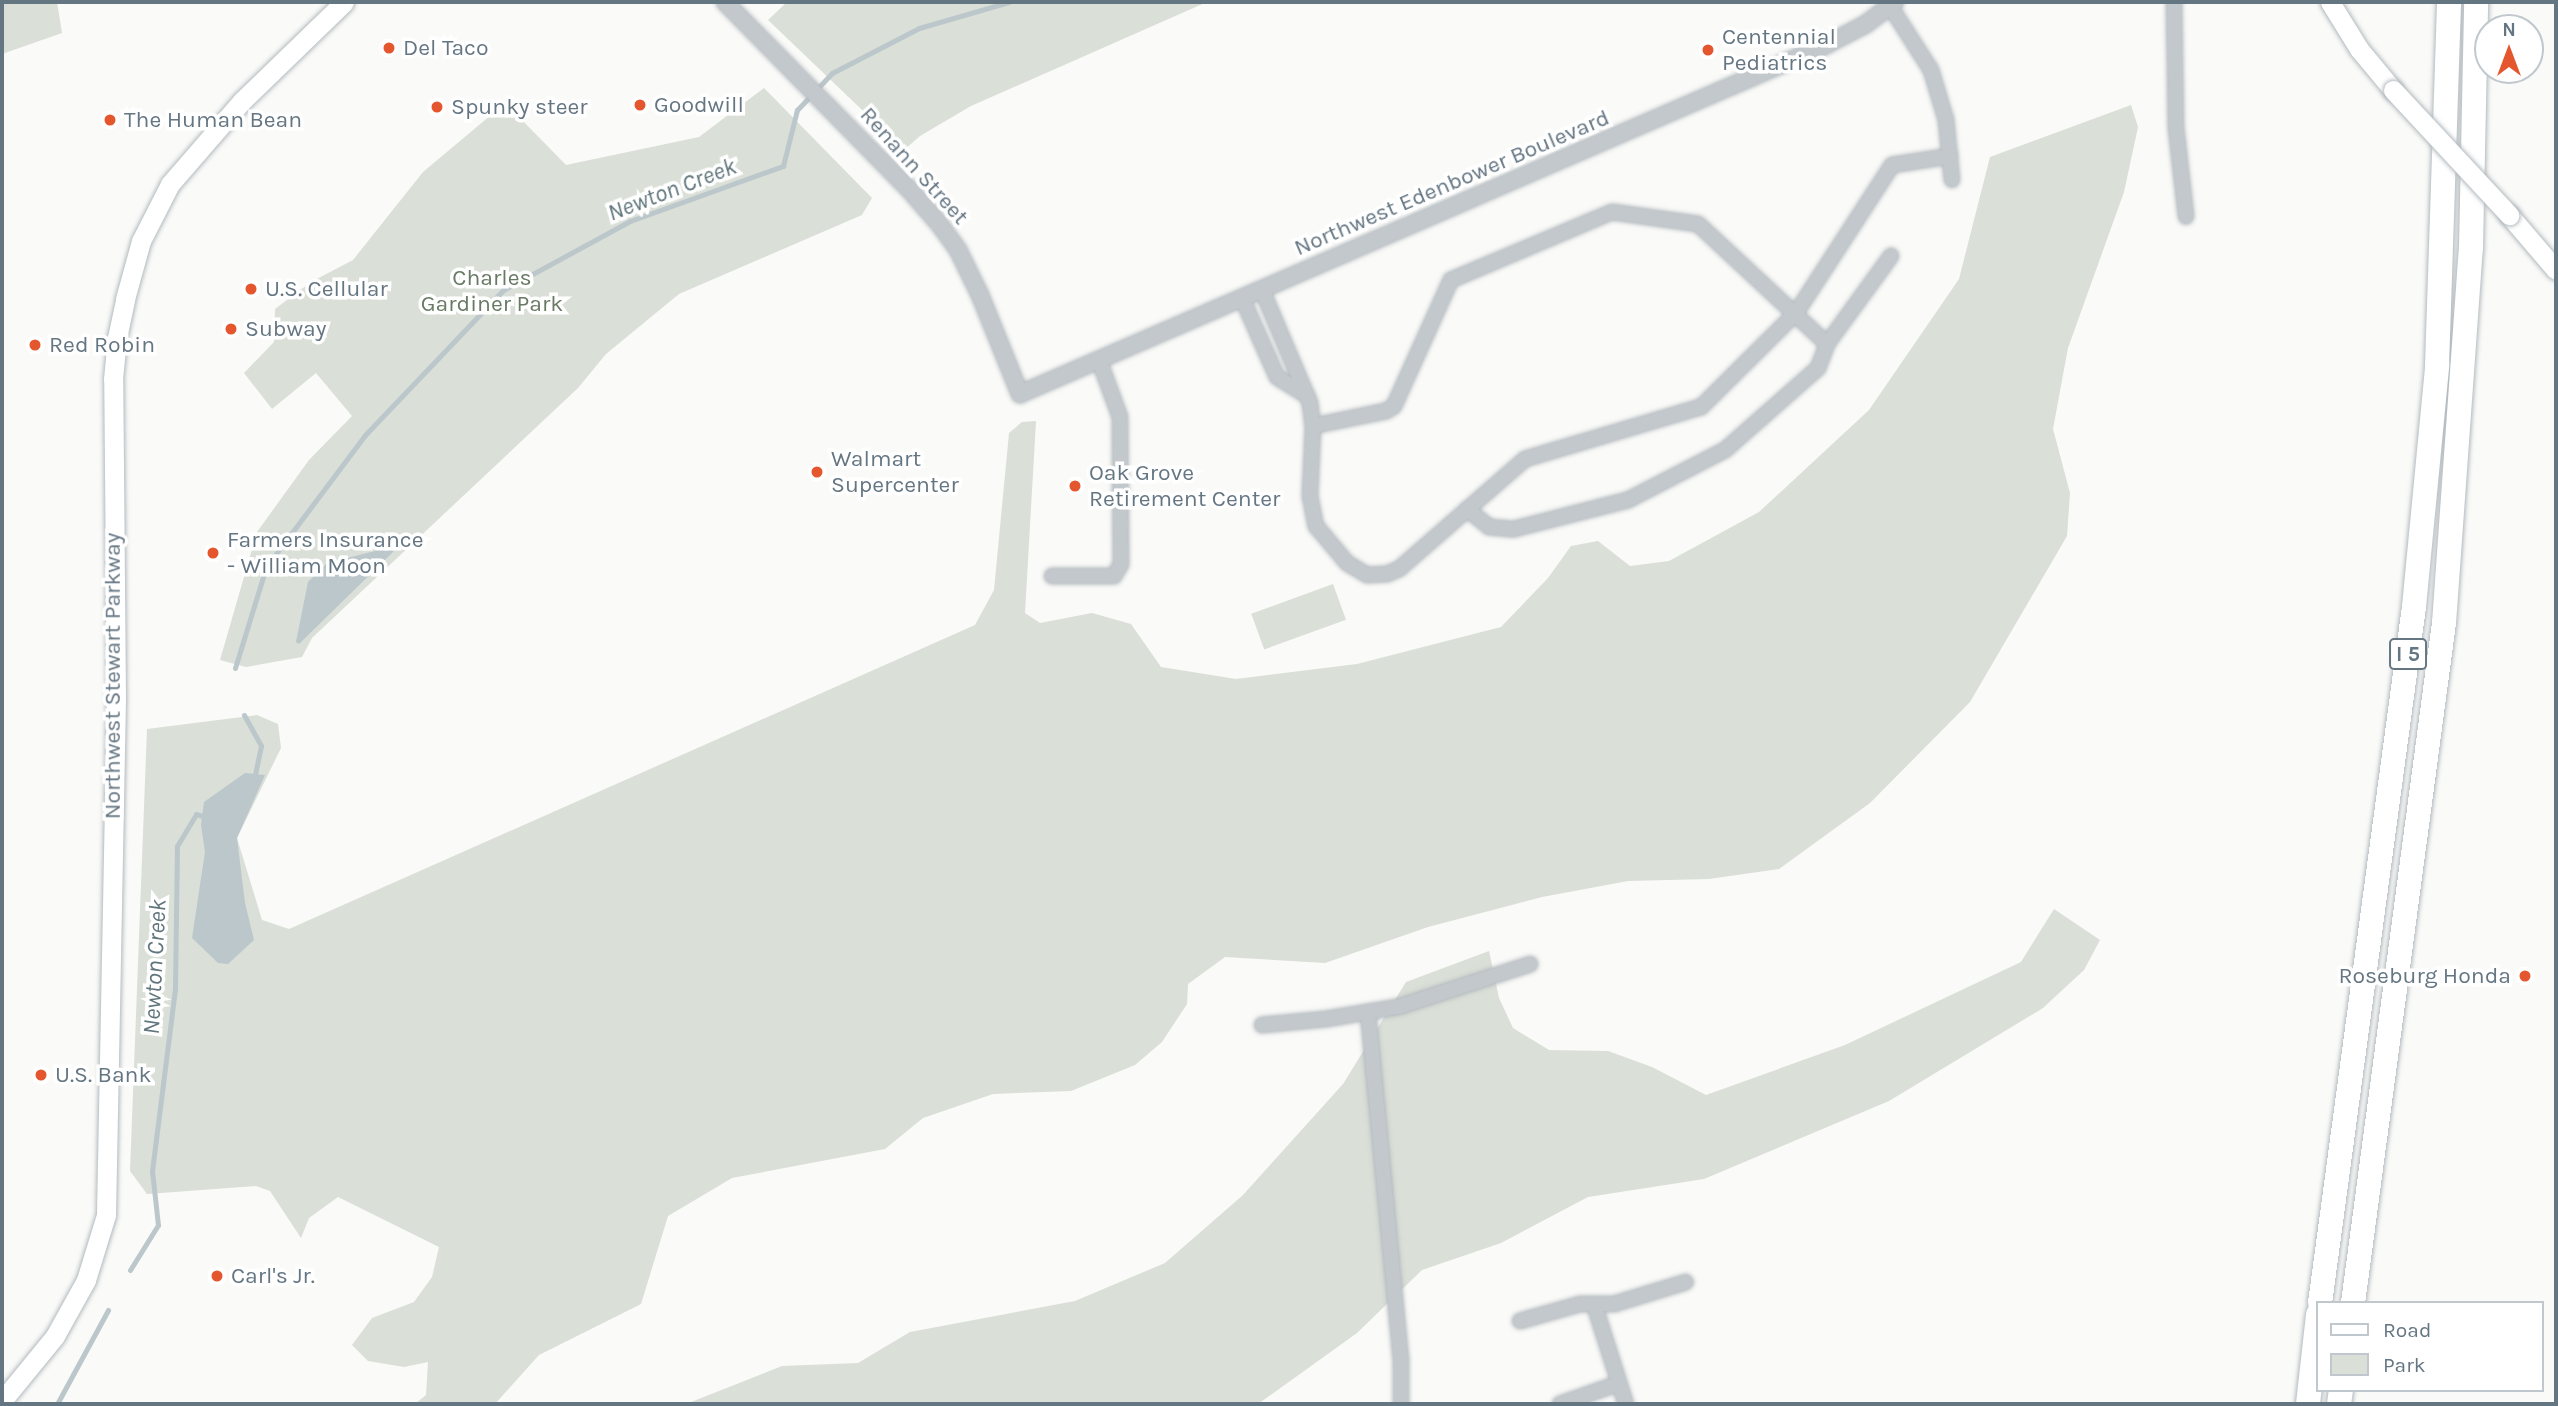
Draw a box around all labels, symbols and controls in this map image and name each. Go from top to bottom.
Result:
north arrow [2474,14,2544,84]
text: N [2502,19,2516,41]
place label: Centennial Pediatrics [1722,23,1836,77]
place label: Del Taco [403,34,489,62]
marker: Del Taco [381,40,397,56]
marker: Centennial Pediatrics [1700,42,1716,58]
place label: Goodwill [654,91,744,119]
place label: Spunky steer [451,93,588,121]
marker: Goodwill [632,97,648,113]
marker: Spunky steer [429,99,445,115]
street label: Renann Street [854,101,974,231]
street label: Northwest Edenbower Boulevard [1290,104,1614,262]
place label: The Human Bean [124,106,302,134]
marker: The Human Bean [102,112,118,128]
water label: Newton Creek [604,152,740,228]
park label: Charles Gardiner Park [421,264,563,318]
place label: U.S. Cellular [265,275,388,303]
marker: U.S. Cellular [243,281,259,297]
place label: Subway [245,315,326,343]
marker: Subway [223,321,239,337]
place label: Red Robin [49,331,155,359]
marker: Red Robin [27,337,43,353]
place label: Walmart Supercenter [831,445,959,499]
place label: Oak Grove Retirement Center [1089,459,1280,513]
marker: Walmart Supercenter [809,464,825,480]
marker: Oak Grove Retirement Center [1067,478,1083,494]
place label: Farmers Insurance - William Moon [227,526,424,580]
street label: Northwest Stewart Parkway [99,533,127,819]
marker: Farmers Insurance - William Moon [205,545,221,561]
road number: I 5 [2389,636,2427,672]
water label: Newton Creek [137,899,173,1035]
place label: Roseburg Honda [2338,962,2511,990]
marker: Roseburg Honda [2517,968,2533,984]
place label: U.S. Bank [55,1061,151,1089]
marker: U.S. Bank [33,1067,49,1083]
place label: Carl's Jr. [231,1262,315,1290]
marker: Carl's Jr. [209,1268,225,1284]
legend [2316,1301,2544,1392]
text: Road [2383,1318,2431,1342]
text: Park [2383,1353,2426,1377]

